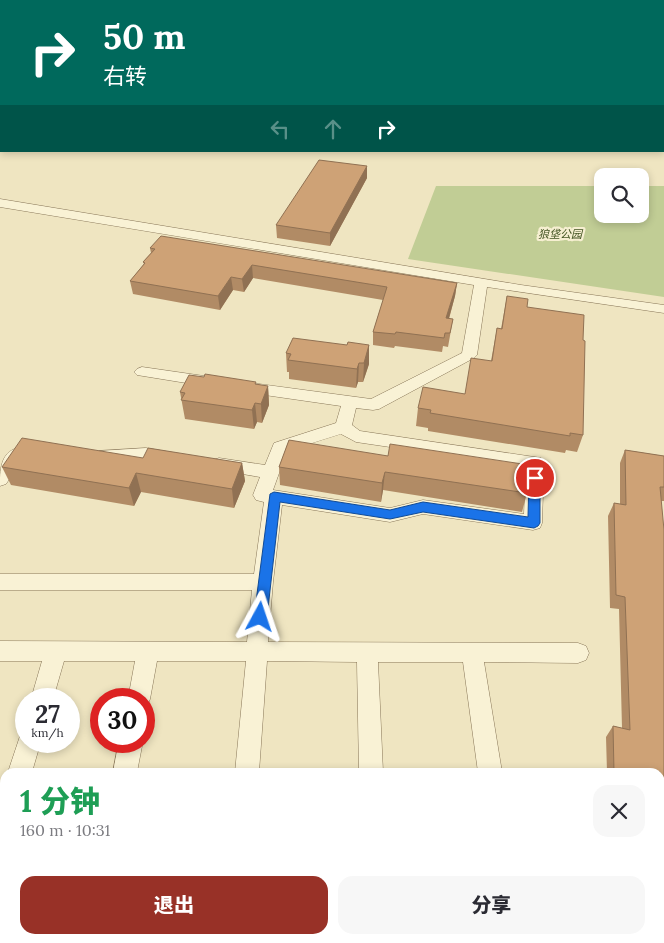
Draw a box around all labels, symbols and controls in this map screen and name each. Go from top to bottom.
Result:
text: 50 m [103,14,186,59]
icon: right [20,20,85,85]
text: 右转 [103,62,147,90]
icon: left [266,115,294,143]
icon: ahead [319,115,347,143]
icon: right [372,115,400,143]
map controls [594,168,649,223]
button: search [594,168,649,223]
park label: 狼垡公园 [538,227,584,241]
pin [514,457,556,499]
icon: arrive [521,464,549,492]
position arrow [233,590,285,642]
speed limit sign: 30 [90,688,155,753]
text: 27 [35,698,60,730]
text: km/h [31,725,64,740]
text: 1 分钟 [20,782,100,820]
button: close [593,785,645,837]
text: 160 m · 10:31 [20,820,110,840]
button: 退出 [20,876,328,934]
button: 分享 [338,876,645,934]

